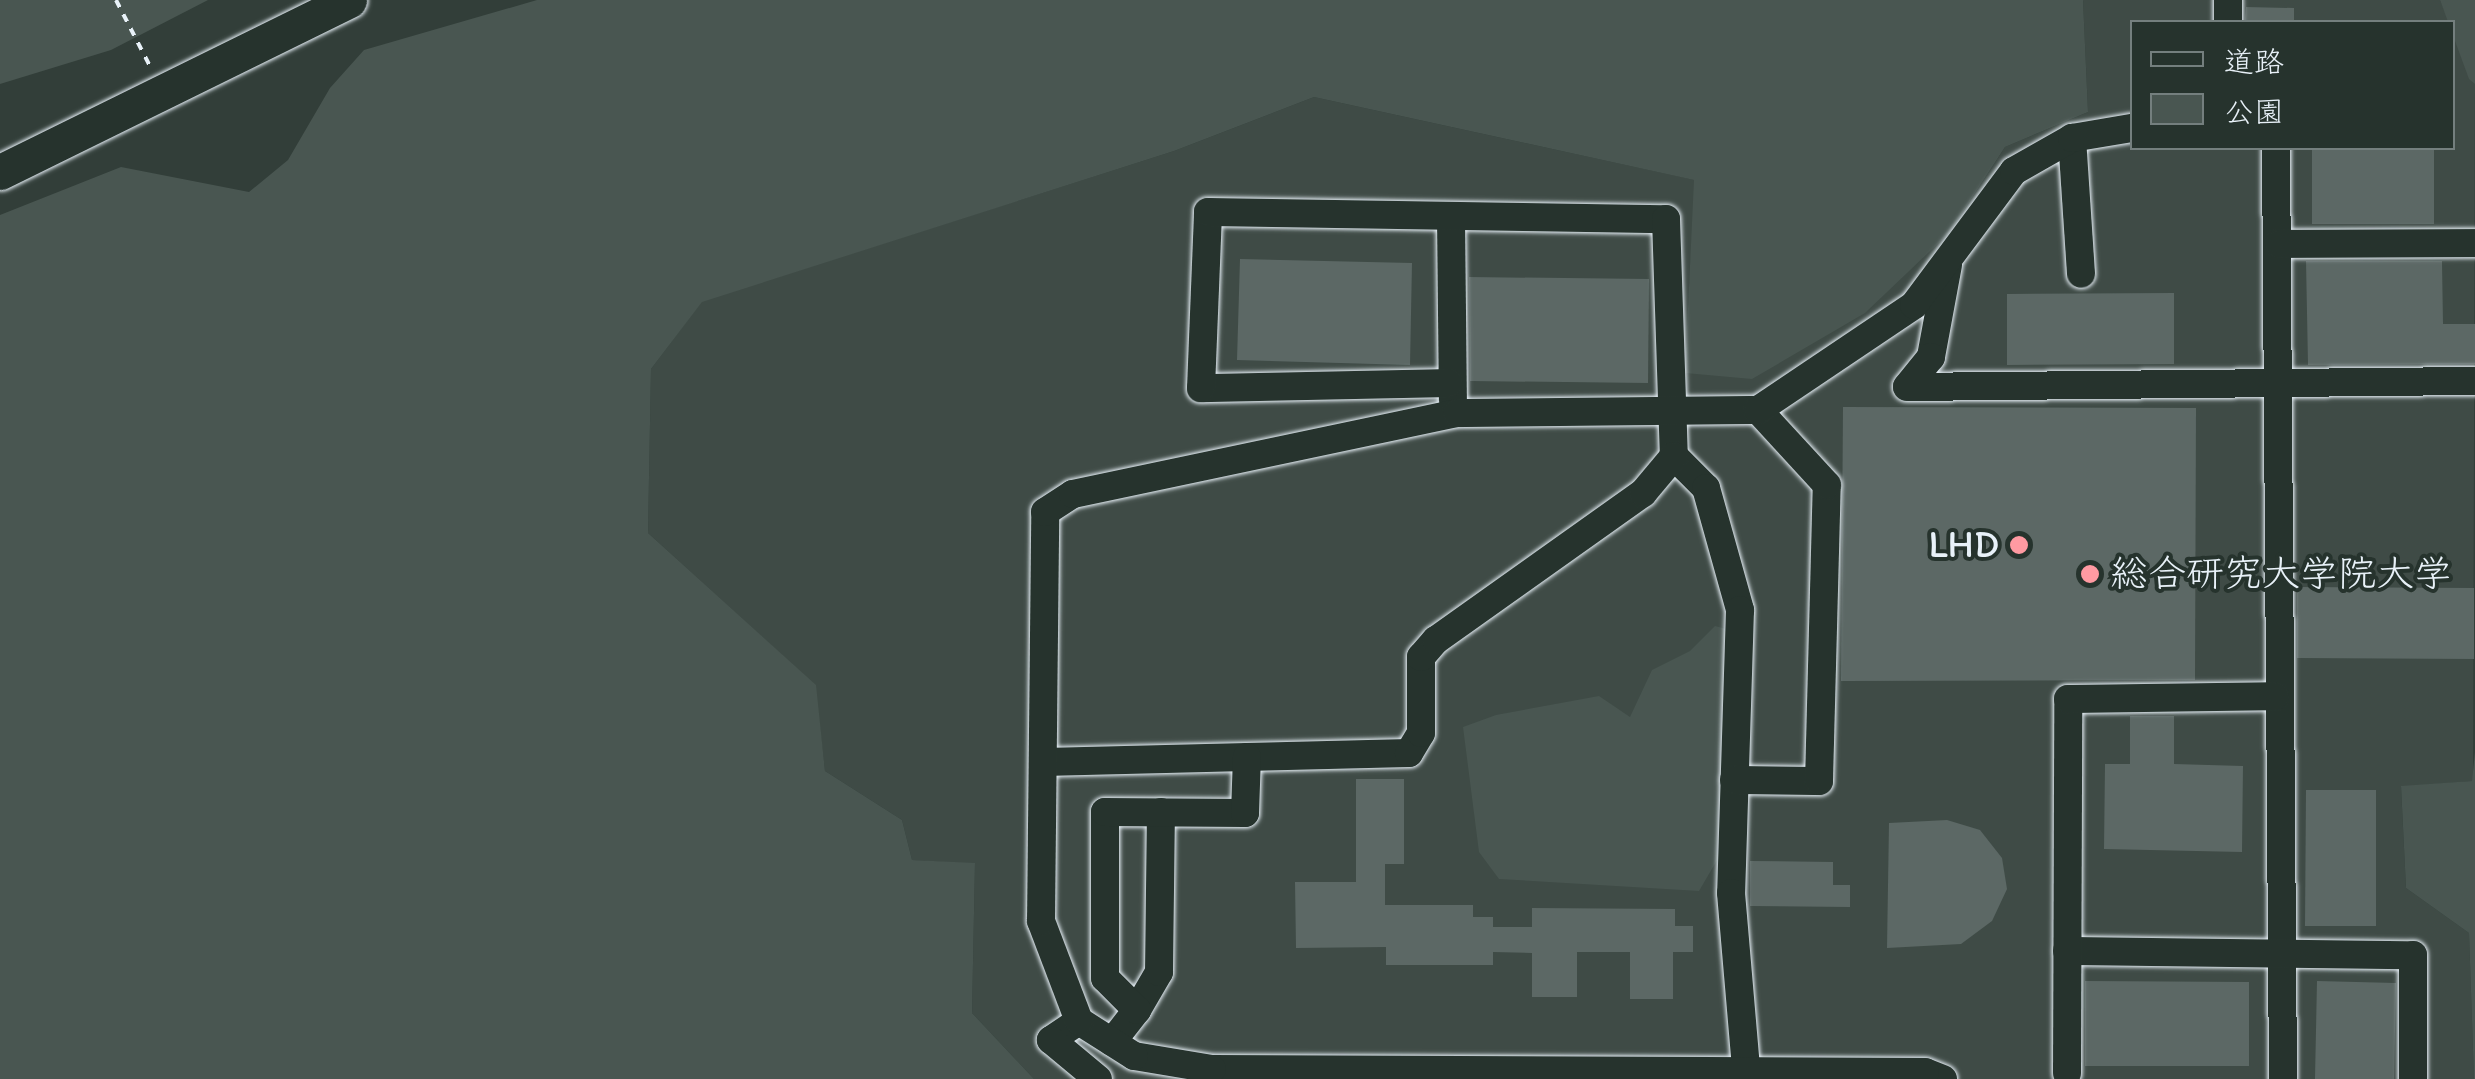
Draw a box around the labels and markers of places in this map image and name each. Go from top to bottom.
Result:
place label: LHD [1928,522,1999,568]
marker: LHD [2008,534,2030,556]
place label: 総合研究大学院大学 [2110,551,2452,597]
marker: 総合研究大学院大学 [2079,563,2101,585]

